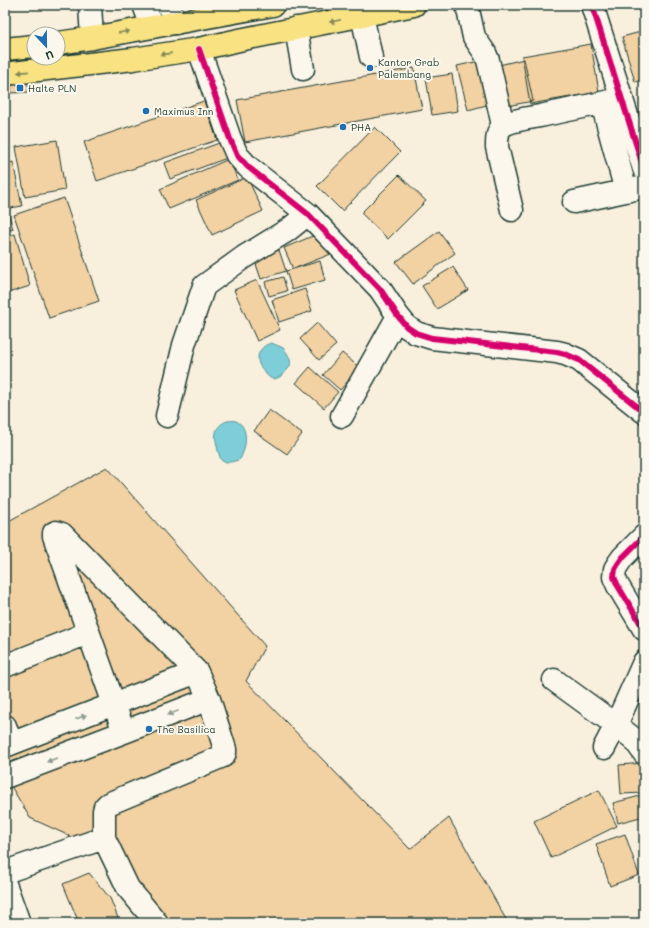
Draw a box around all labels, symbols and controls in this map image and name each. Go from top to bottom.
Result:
one-way arrow [329,18,341,24]
north arrow [26,26,66,66]
one-way arrow [118,29,130,35]
text: U [44,47,56,64]
one-way arrow [160,51,172,57]
place label: Kantor Grab Palembang [378,55,439,81]
marker: Kantor Grab Palembang [365,63,375,73]
one-way arrow [17,69,29,75]
place label: Halte PLN [28,81,76,95]
marker: Halte PLN [15,83,25,93]
place label: Maximus Inn [154,104,213,118]
marker: Maximus Inn [141,106,151,116]
place label: PHA [351,120,371,134]
marker: PHA [338,122,348,132]
one-way arrow [166,710,178,716]
one-way arrow [75,713,87,719]
place label: The Basilica [157,722,216,736]
marker: The Basilica [144,724,154,734]
one-way arrow [45,757,57,763]

